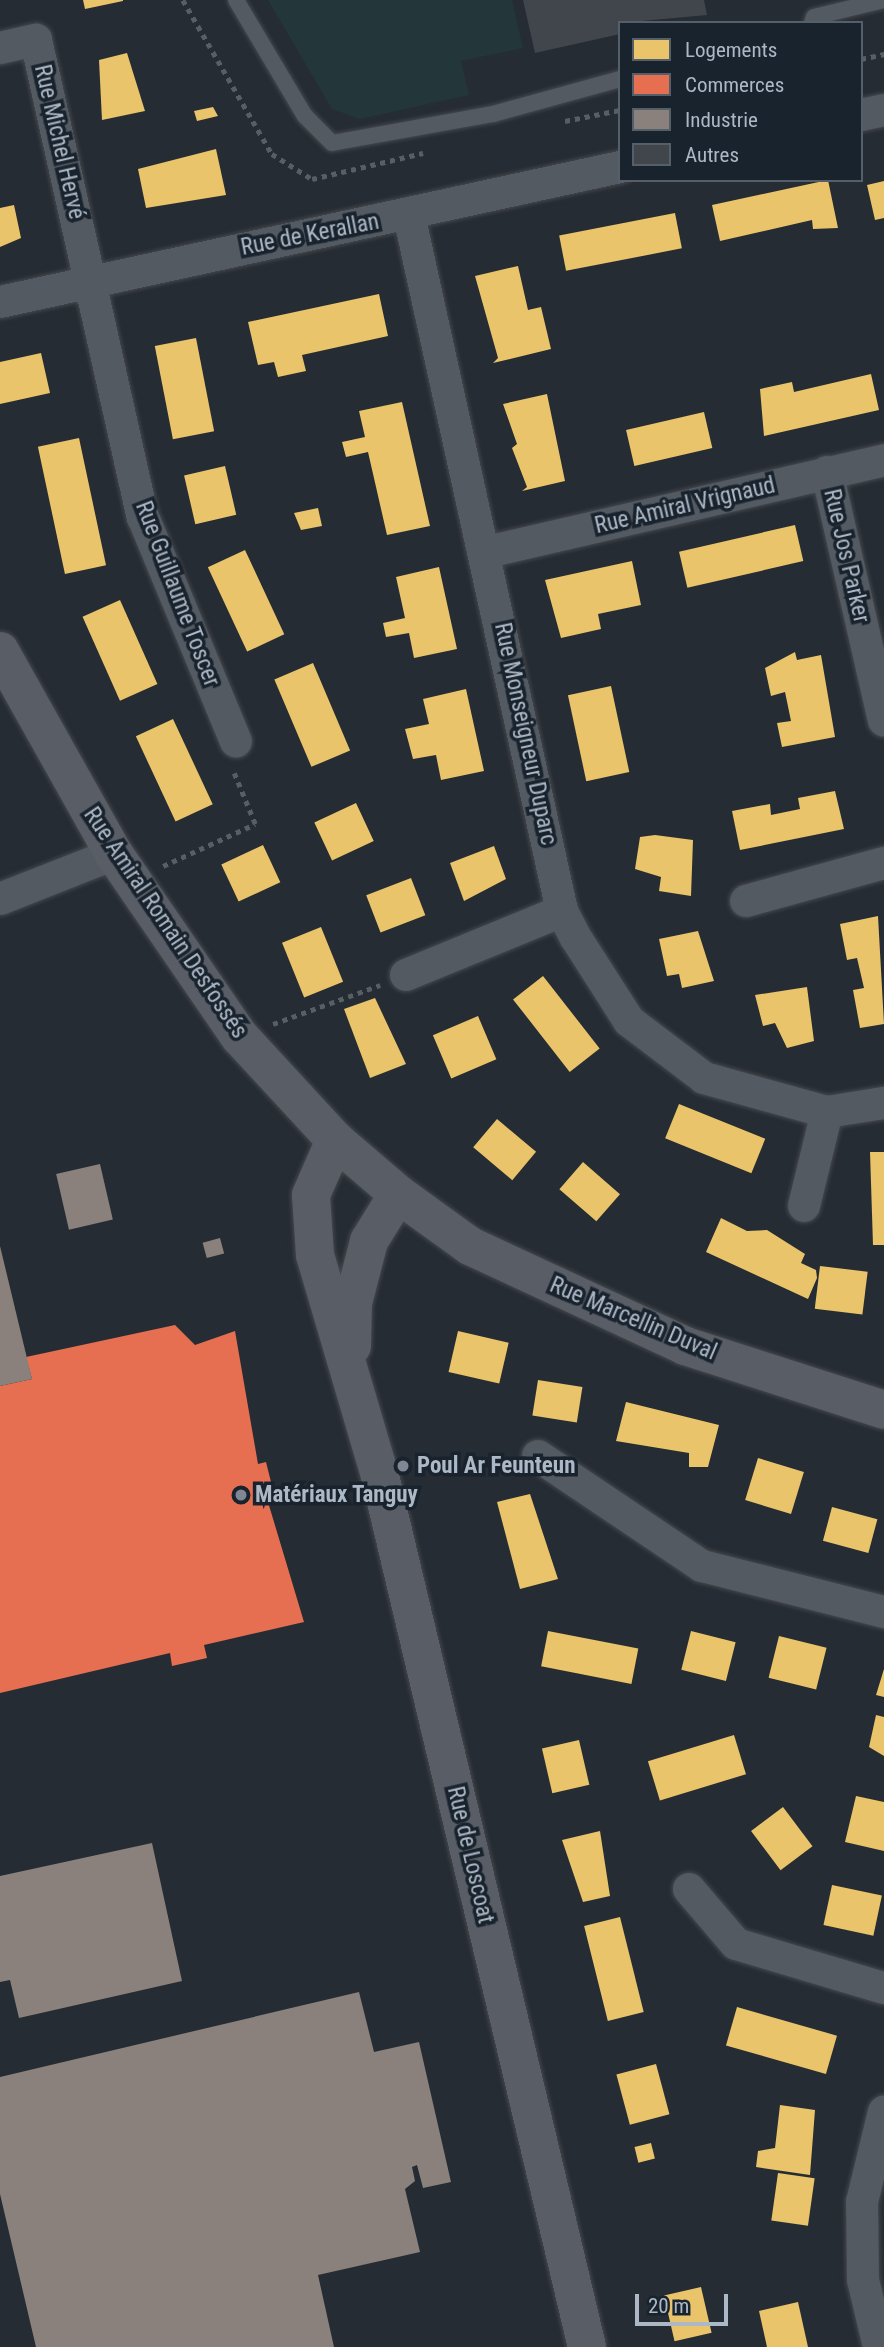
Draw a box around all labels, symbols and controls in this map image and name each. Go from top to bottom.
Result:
legend [618,21,863,182]
text: Logements [685,38,777,62]
street label: Rue Michel Hervé [28,62,90,222]
text: Commerces [685,73,784,97]
text: Industrie [685,108,758,132]
text: Autres [685,143,739,167]
street label: Rue de Kerallan [239,208,381,262]
street label: Rue Amiral Vrignaud [592,472,778,540]
street label: Rue Jos Parker [817,486,875,626]
street label: Rue Guillaume Toscer [129,497,225,691]
street label: Rue Monseigneur Duparc [488,620,562,848]
street label: Rue Amiral Romain Desfossés [77,802,253,1044]
street label: Rue Marcellin Duval [545,1271,721,1367]
place label: Poul Ar Feunteun [417,1452,575,1480]
marker: Poul Ar Feunteun [395,1458,411,1474]
place label: Matériaux Tanguy [255,1481,418,1509]
marker: Matériaux Tanguy [233,1487,249,1503]
street label: Rue de Loscoat [441,1784,499,1926]
scale bar [639,2280,732,2324]
text: 20 m [648,2294,689,2318]

